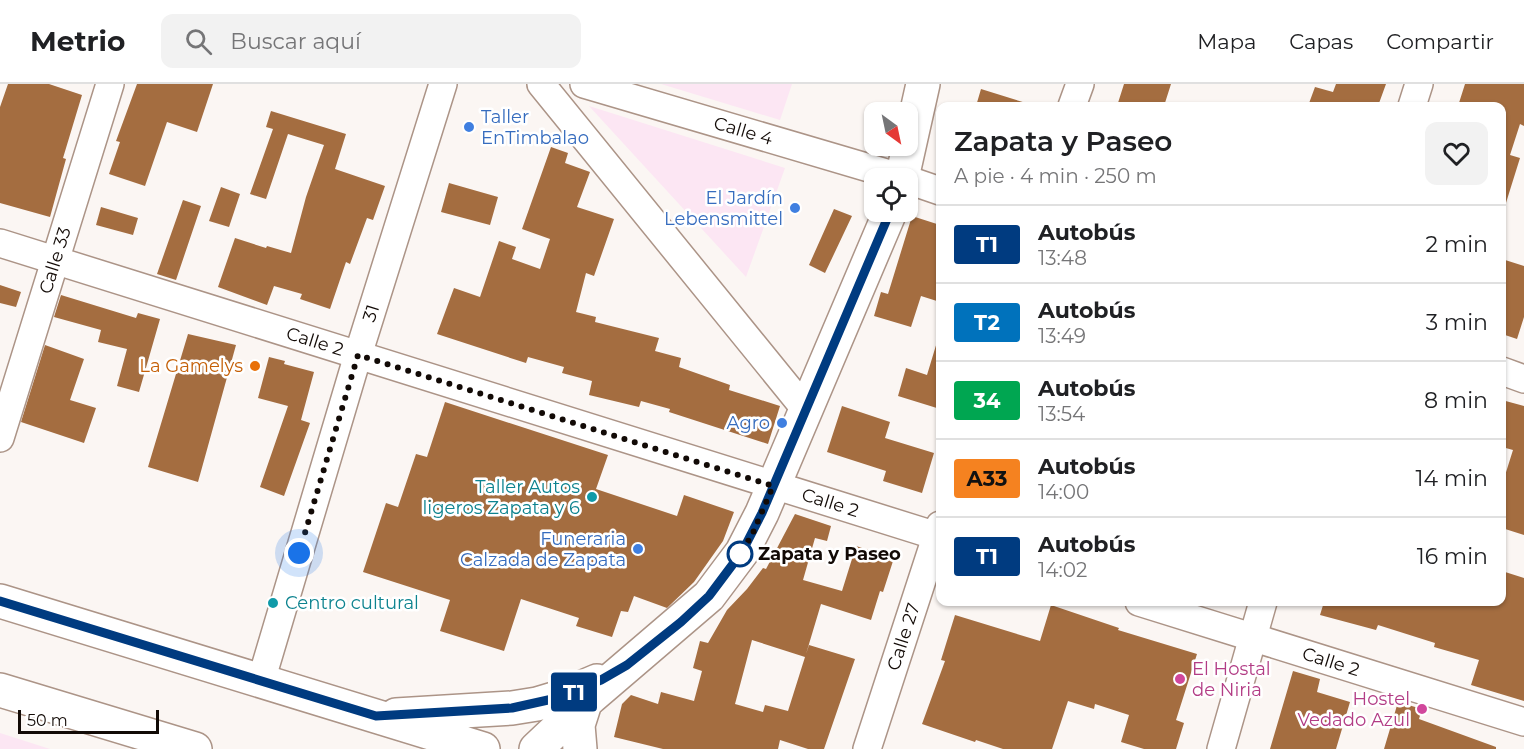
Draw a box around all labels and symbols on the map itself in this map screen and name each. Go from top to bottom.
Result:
north arrow [864,102,918,156]
place label: Taller EnTimbalao [481,106,589,149]
street label: Calle 4 [711,112,775,150]
marker: Taller EnTimbalao [462,120,476,134]
place label: El Jardín Lebensmittel [664,187,783,230]
marker: El Jardín Lebensmittel [788,201,802,215]
street label: Calle 33 [34,224,76,296]
street label: 31 [358,302,384,324]
street label: Calle 2 [284,322,346,361]
place label: La Gamelys [139,355,243,377]
marker: La Gamelys [248,359,262,373]
place label: Agro [727,412,770,434]
marker: Agro [775,416,789,430]
place label: Taller Autos ligeros Zapata y 6 [423,476,580,519]
street label: Calle 2 [799,483,862,522]
marker: Taller Autos ligeros Zapata y 6 [585,490,599,504]
place label: Funeraria Calzada de Zapata [460,528,626,571]
your location [284,538,314,568]
marker: Zapata y Paseo [727,541,753,567]
marker: Funeraria Calzada de Zapata [631,542,645,556]
place label: Zapata y Paseo [758,543,901,565]
place label: Centro cultural [285,592,419,614]
marker: Centro cultural [266,596,280,610]
street label: Calle 27 [882,600,925,673]
street label: Calle 2 [1300,643,1362,681]
place label: El Hostal de Niria [1192,658,1271,701]
line badge: T1 [547,672,601,712]
marker: El Hostal de Niria [1173,672,1187,686]
place label: Hostel Vedado Azul [1297,688,1410,731]
marker: Hostel Vedado Azul [1415,702,1429,716]
scale bar [18,707,159,734]

